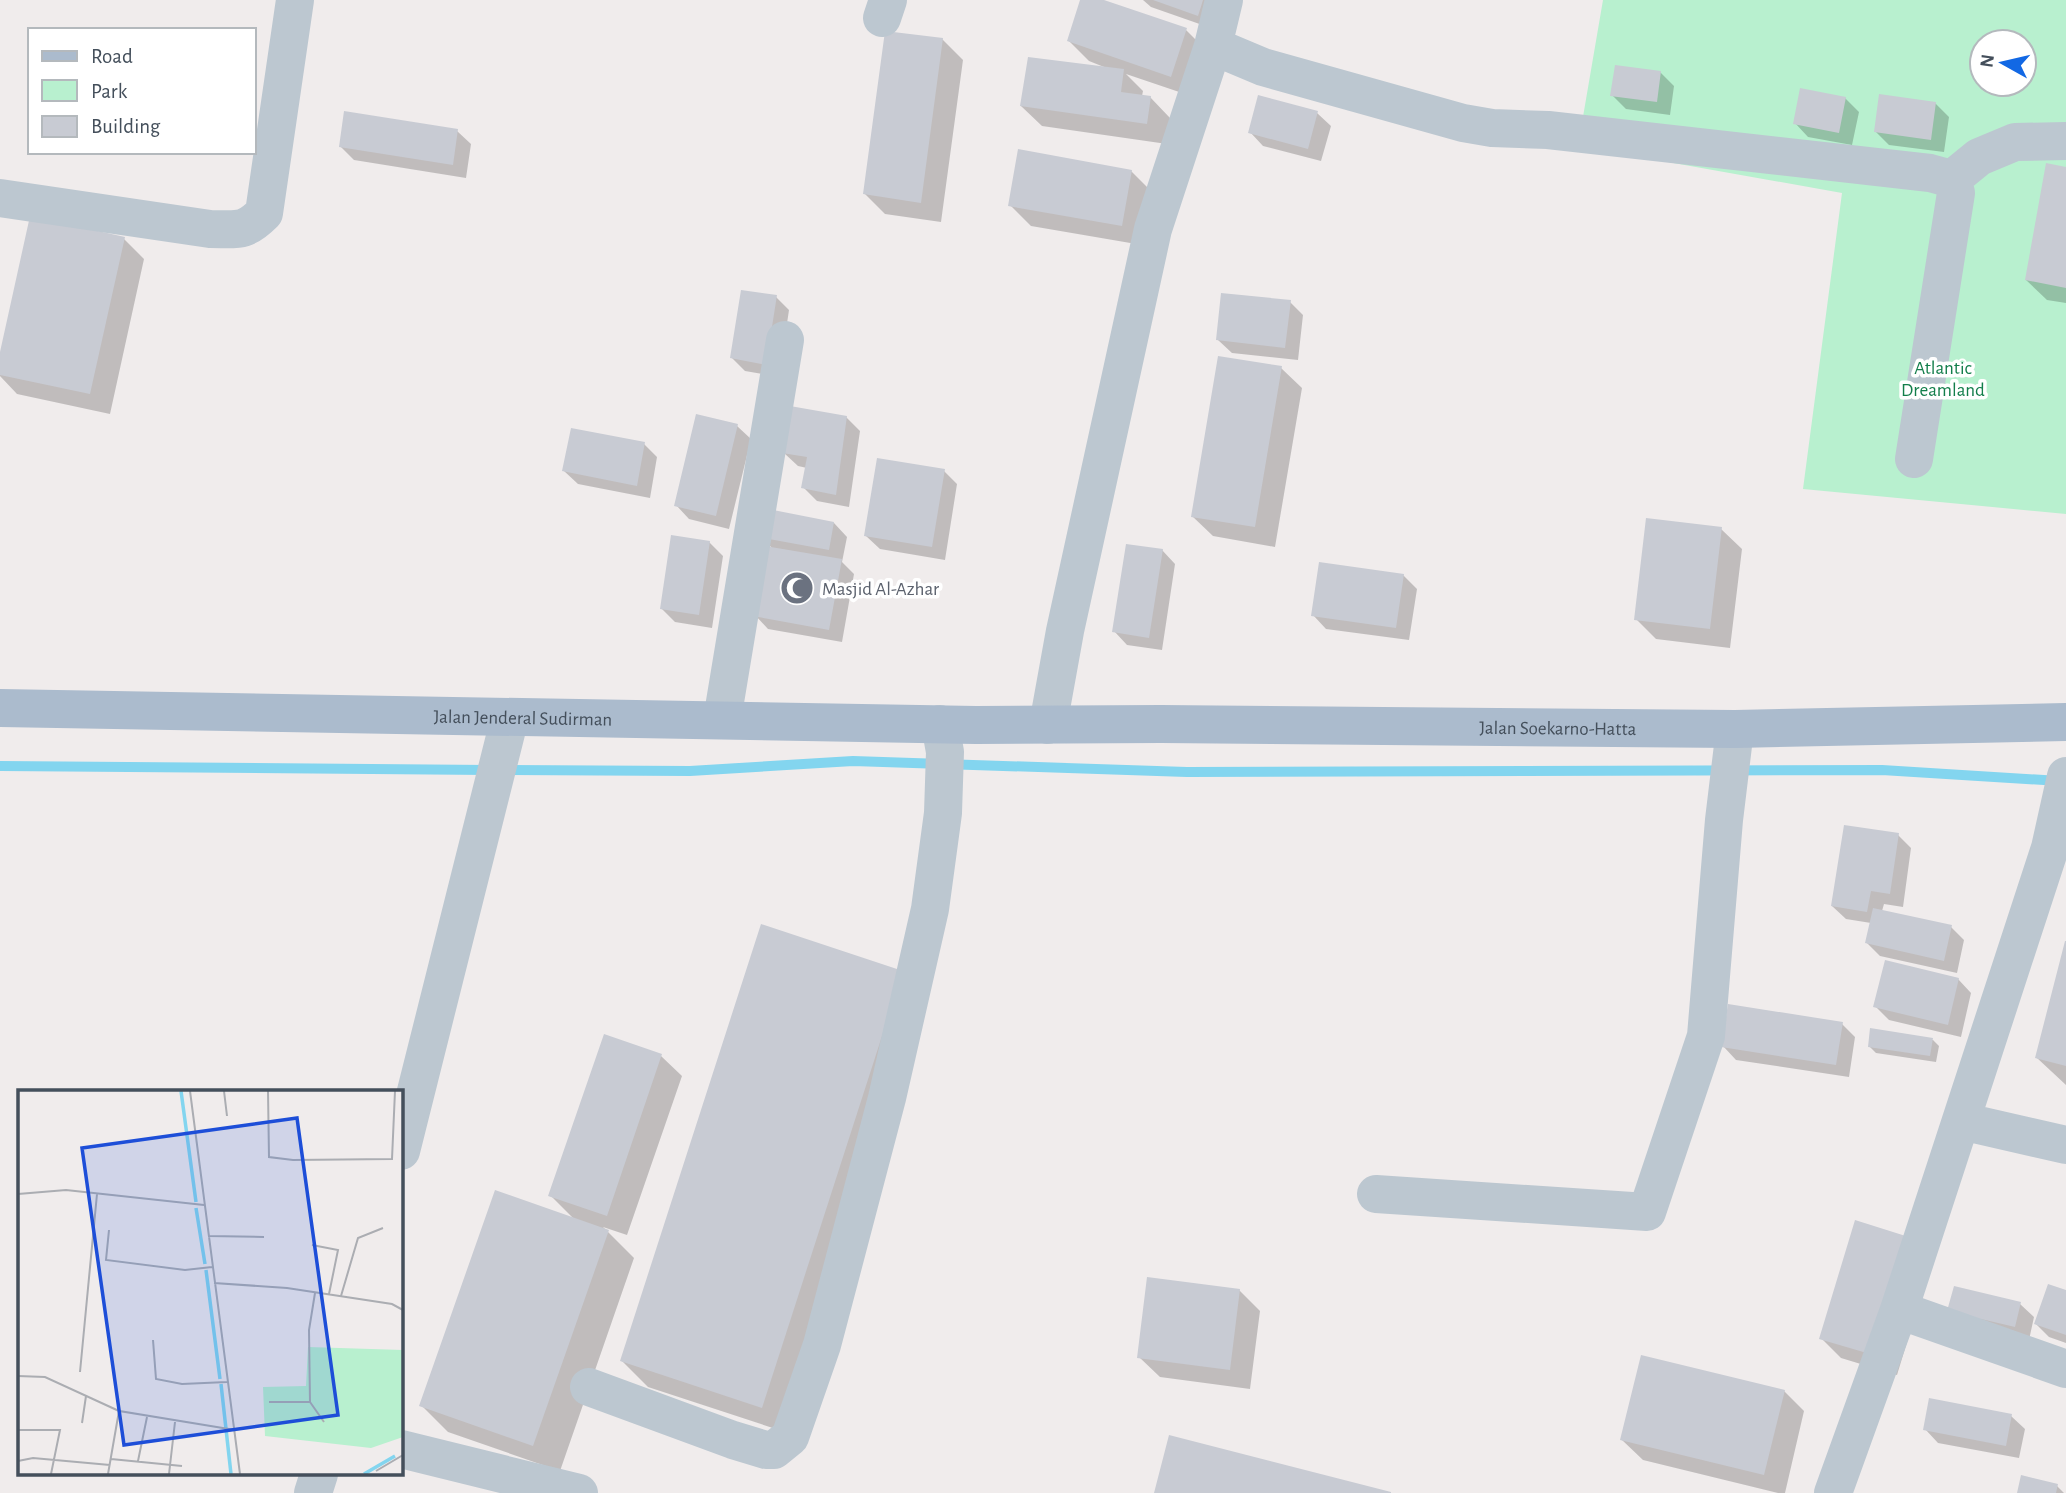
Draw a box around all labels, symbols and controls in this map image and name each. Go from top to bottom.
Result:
legend [28,28,256,154]
north arrow [1968,28,2038,98]
text: Road [91,46,133,67]
text: N [1977,53,1998,69]
text: Park [91,81,128,102]
text: Building [91,116,161,137]
park label: Atlantic Dreamland [1901,359,1985,400]
mosque icon: Masjid Al-Azhar [778,569,816,607]
place label: Masjid Al-Azhar [822,580,939,599]
street label: Jalan Jenderal Sudirman [433,708,612,730]
street label: Jalan Soekarno-Hatta [1479,719,1637,739]
inset map [18,1090,402,1476]

